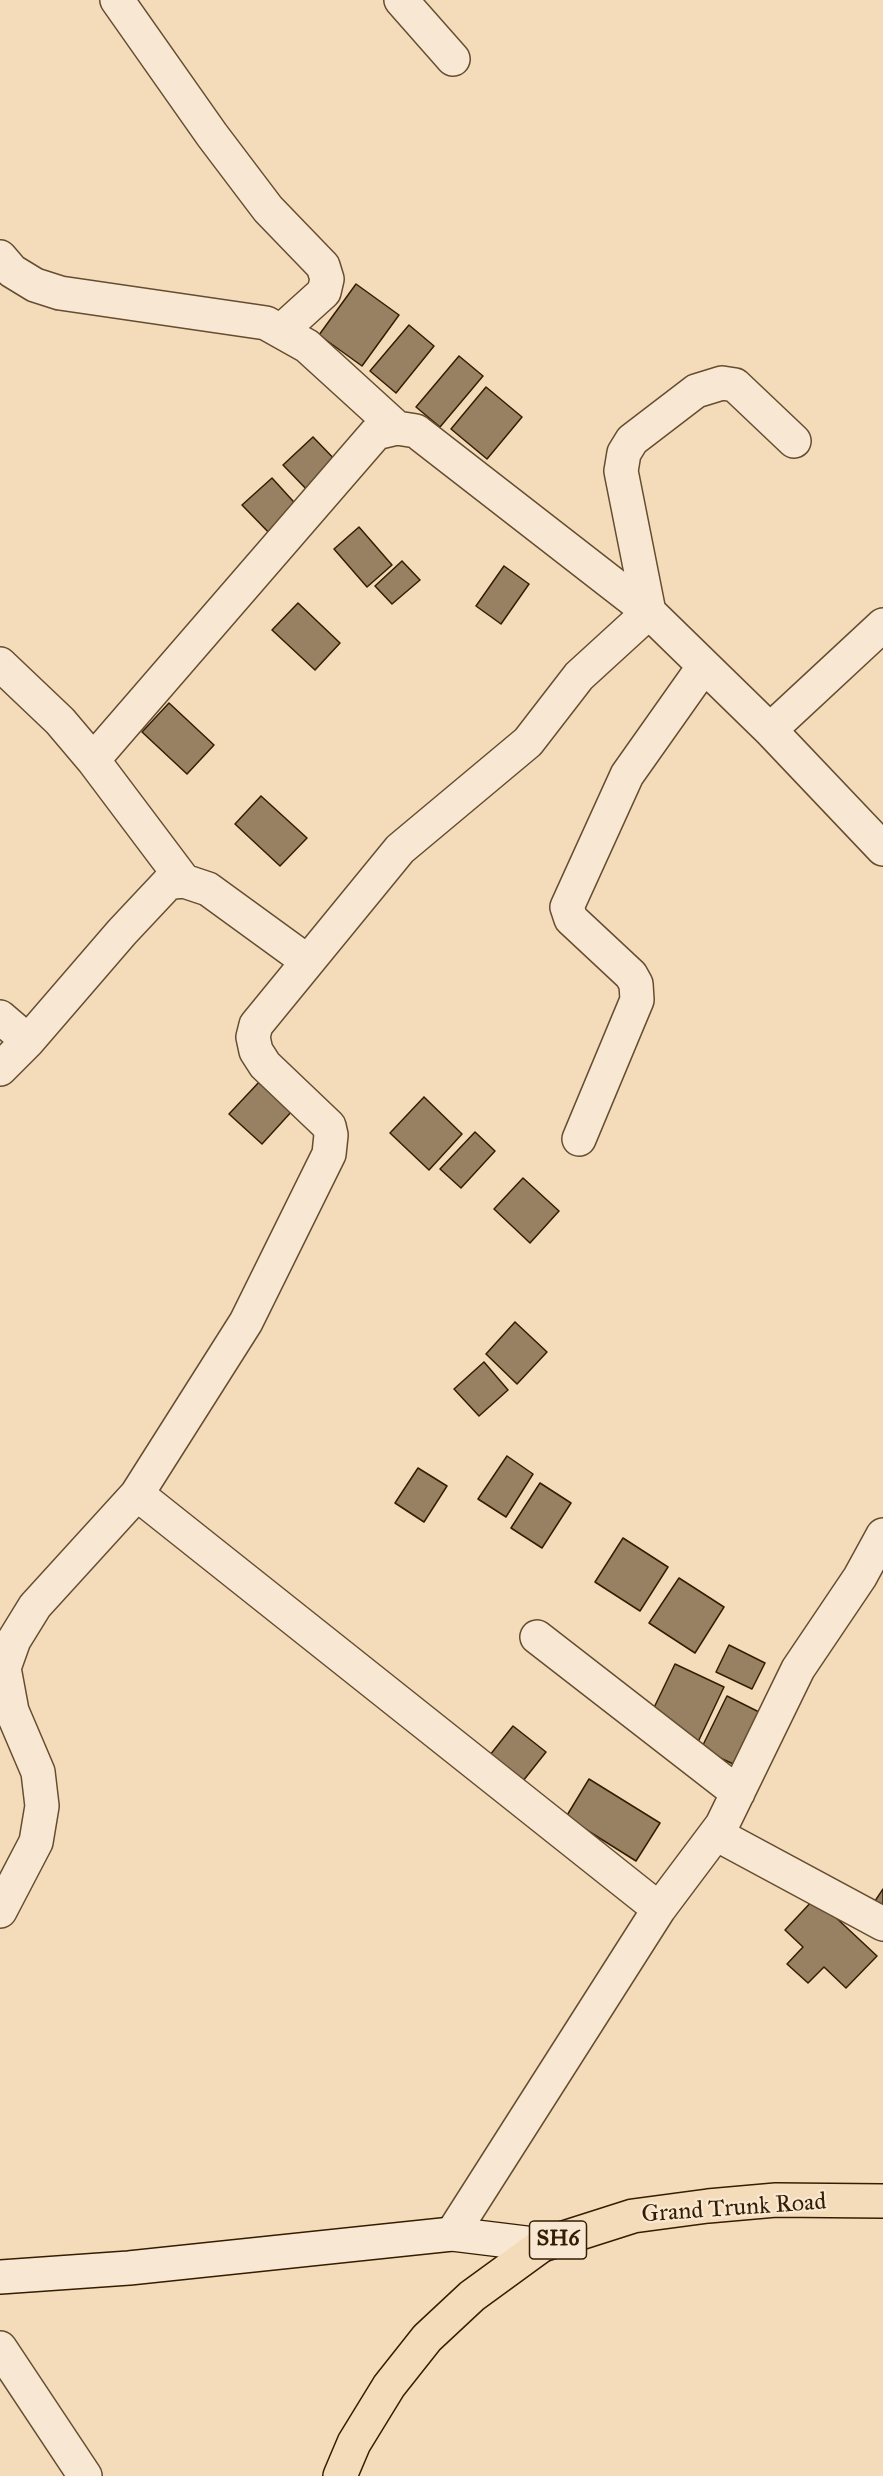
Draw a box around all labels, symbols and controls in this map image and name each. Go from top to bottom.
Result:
street label: Grand Trunk Road [641,2188,827,2230]
road number: SH6 [530,2221,586,2259]

